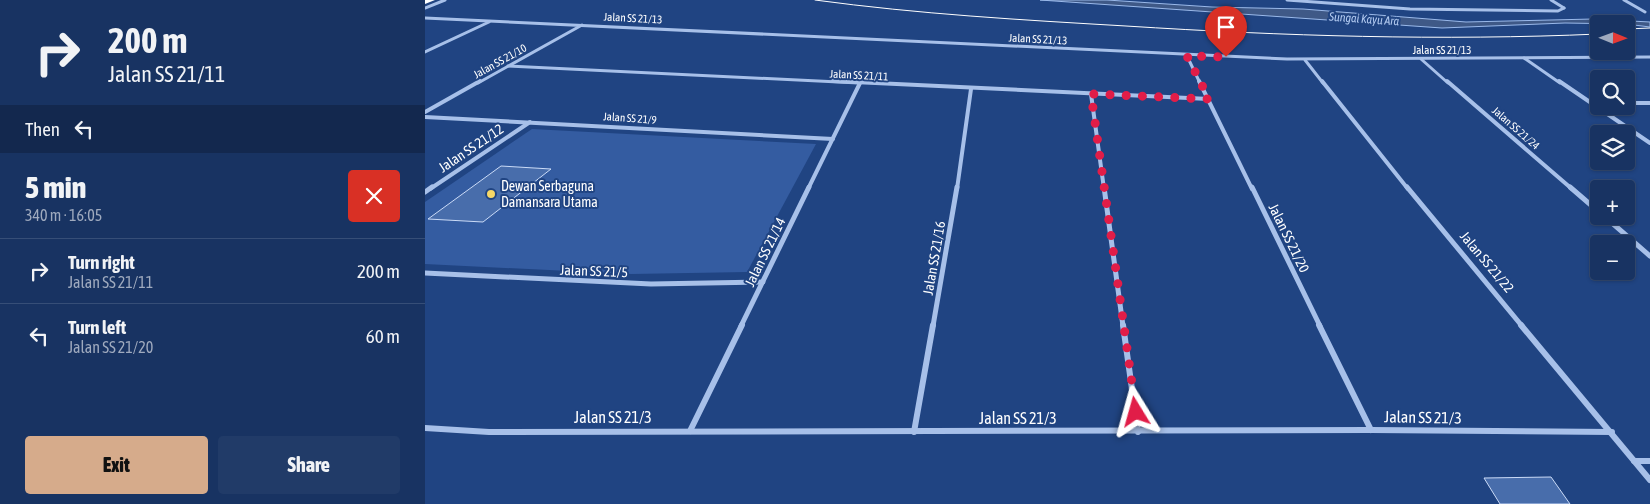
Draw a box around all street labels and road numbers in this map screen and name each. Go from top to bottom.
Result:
street label: Jalan SS 21/13 [603,10,663,26]
street label: Jalan SS 21/13 [1008,31,1068,47]
street label: Jalan SS 21/10 [471,42,529,80]
street label: Jalan SS 21/13 [1413,44,1471,56]
street label: Jalan SS 21/11 [829,67,889,83]
street label: Jalan SS 21/24 [1490,104,1542,152]
street label: Jalan SS 21/9 [603,110,657,126]
street label: Jalan SS 21/12 [436,120,506,176]
street label: Jalan SS 21/20 [1265,201,1313,275]
street label: Jalan SS 21/14 [741,215,789,289]
street label: Jalan SS 21/16 [920,219,948,296]
street label: Jalan SS 21/22 [1457,228,1517,296]
street label: Jalan SS 21/5 [560,262,628,280]
street label: Jalan SS 21/3 [1384,407,1462,427]
street label: Jalan SS 21/3 [574,408,652,426]
street label: Jalan SS 21/3 [979,409,1057,427]

